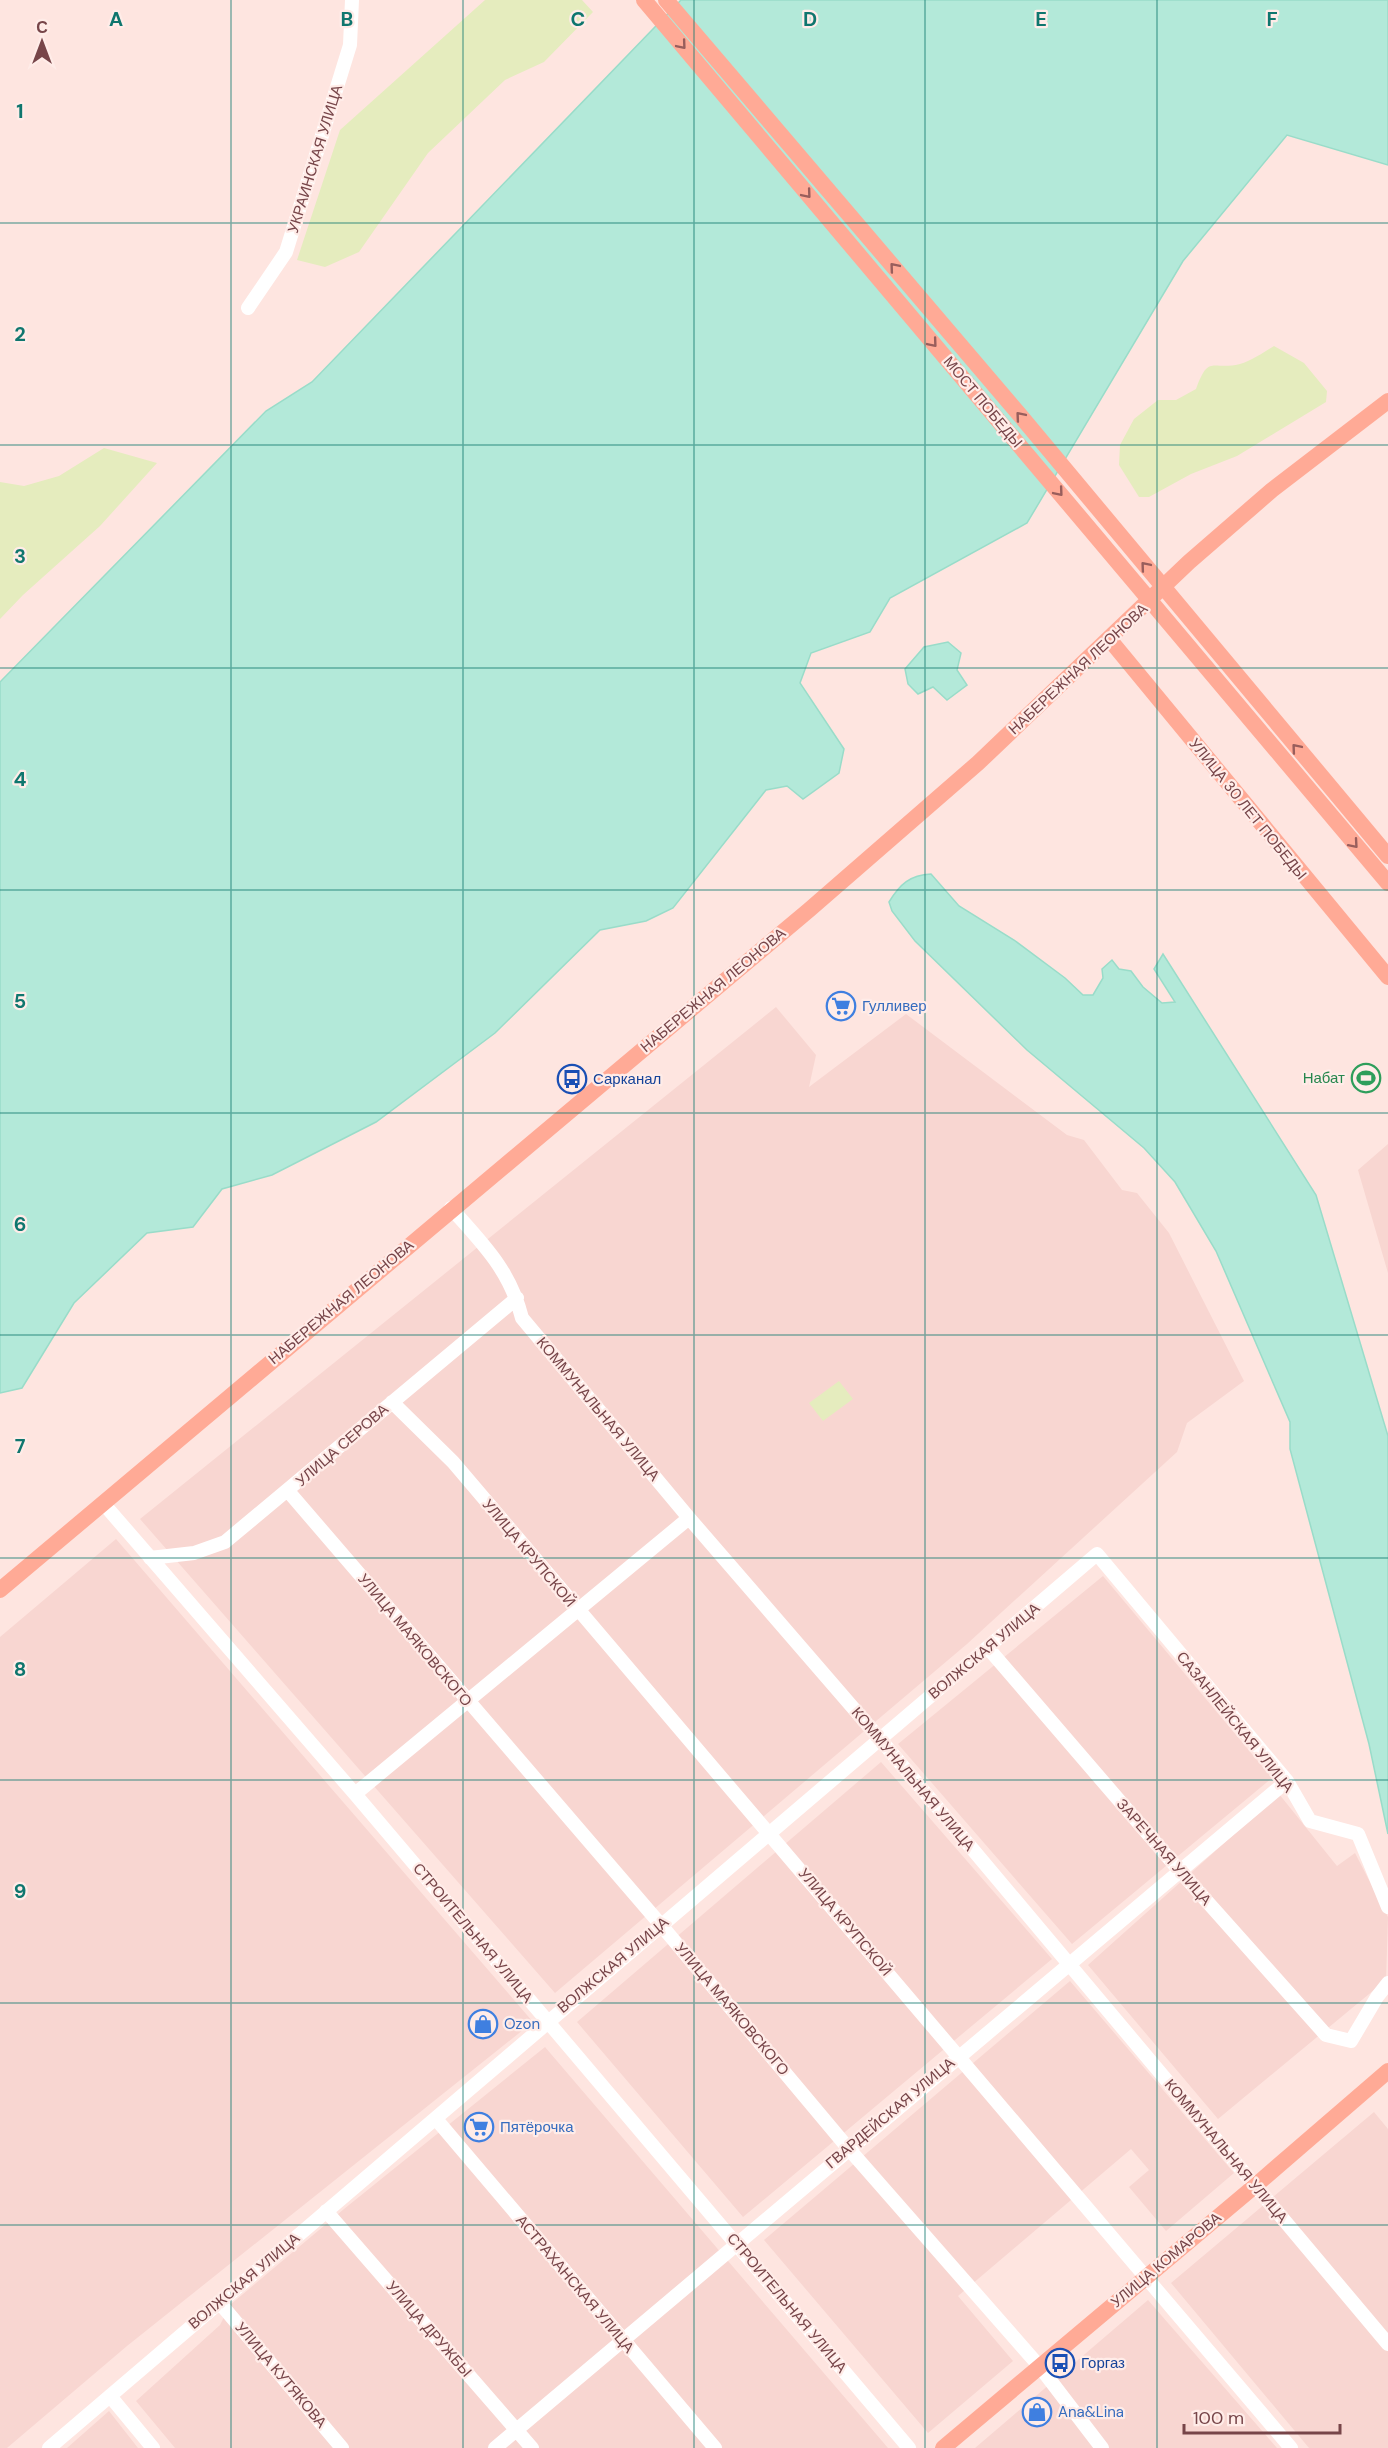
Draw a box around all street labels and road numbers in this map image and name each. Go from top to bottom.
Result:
street label: УКРАИНСКАЯ УЛИЦА [283,82,347,236]
street label: МОСТ ПОБЕДЫ [939,352,1027,452]
street label: НАБЕРЕЖНАЯ ЛЕОНОВА [1004,599,1152,739]
street label: УЛИЦА 30 ЛЕТ ПОБЕДЫ [1185,734,1311,884]
street label: НАБЕРЕЖНАЯ ЛЕОНОВА [636,923,790,1057]
street label: НАБЕРЕЖНАЯ ЛЕОНОВА [264,1235,418,1369]
street label: КОММУНАЛЬНАЯ УЛИЦА [532,1333,664,1485]
street label: УЛИЦА СЕРОВА [291,1399,393,1491]
street label: УЛИЦА КРУПСКОЙ [478,1495,580,1611]
street label: УЛИЦА МАЯКОВСКОГО [353,1569,477,1711]
street label: ВОЛЖСКАЯ УЛИЦА [924,1598,1044,1704]
street label: САЗАНЛЕЙСКАЯ УЛИЦА [1172,1647,1298,1797]
street label: КОММУНАЛЬНАЯ УЛИЦА [847,1703,979,1855]
street label: ЗАРЕЧНАЯ УЛИЦА [1112,1794,1216,1910]
street label: СТРОИТЕЛЬНАЯ УЛИЦА [408,1859,538,2007]
street label: УЛИЦА КРУПСКОЙ [794,1864,896,1980]
street label: ВОЛЖСКАЯ УЛИЦА [553,1912,673,2018]
street label: УЛИЦА МАЯКОВСКОГО [670,1938,794,2080]
street label: ГВАРДЕЙСКАЯ УЛИЦА [821,2053,959,2173]
street label: КОММУНАЛЬНАЯ УЛИЦА [1160,2075,1292,2227]
street label: УЛИЦА КОМАРОВА [1107,2208,1225,2312]
street label: АСТРАХАНСКАЯ УЛИЦА [511,2211,639,2357]
street label: ВОЛЖСКАЯ УЛИЦА [184,2228,304,2334]
street label: СТРОИТЕЛЬНАЯ УЛИЦА [722,2229,852,2377]
street label: УЛИЦА ДРУЖБЫ [382,2277,476,2381]
street label: УЛИЦА КУТЯКОВА [231,2318,331,2432]

